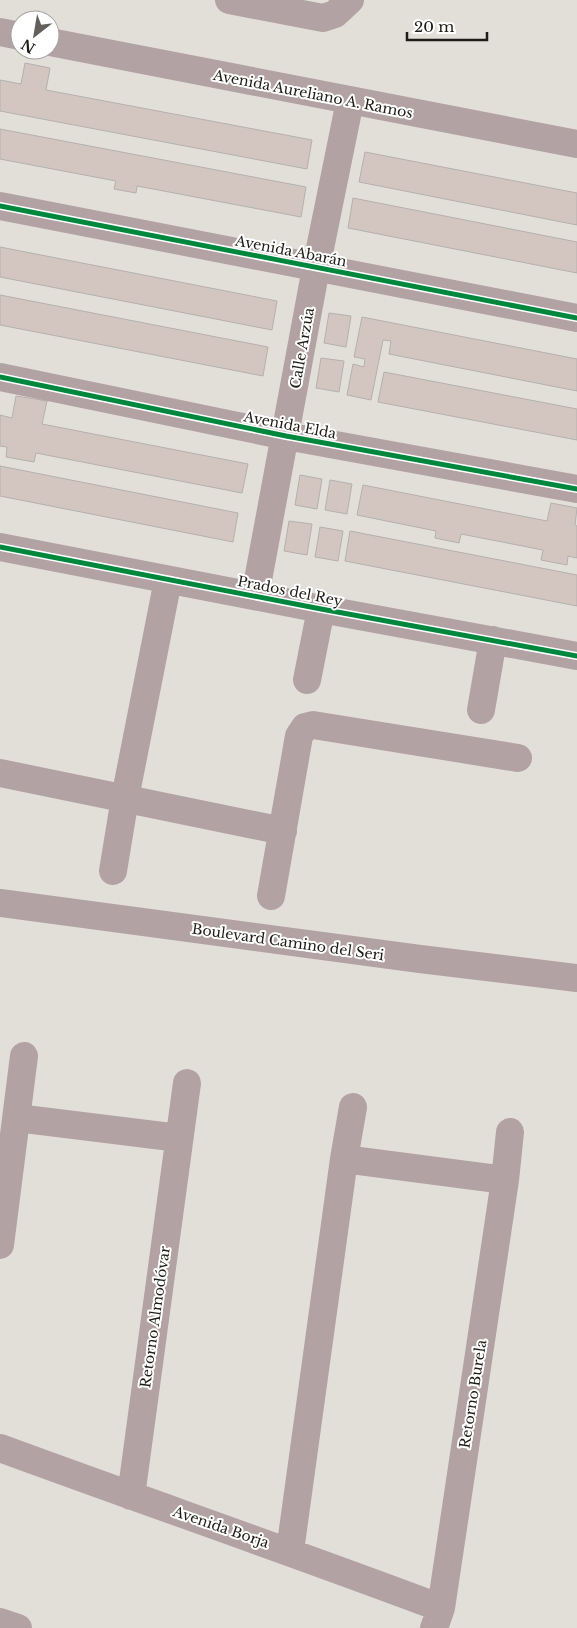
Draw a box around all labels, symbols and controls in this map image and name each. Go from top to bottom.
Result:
north arrow [10,10,60,60]
scale bar [407,10,487,42]
text: 20 m [414,17,454,36]
text: N [18,35,39,57]
street label: Avenida Aureliano A. Ramos [211,66,414,122]
street label: Avenida Abarán [233,231,349,271]
street label: Calle Arzúa [286,306,318,390]
street label: Avenida Elda [241,407,338,443]
street label: Prados del Rey [236,572,344,610]
street label: Boulevard Camino del Seri [191,920,386,964]
street label: Retorno Almodóvar [136,1245,174,1389]
street label: Retorno Burela [456,1338,491,1450]
street label: Avenida Borja [170,1502,272,1552]

